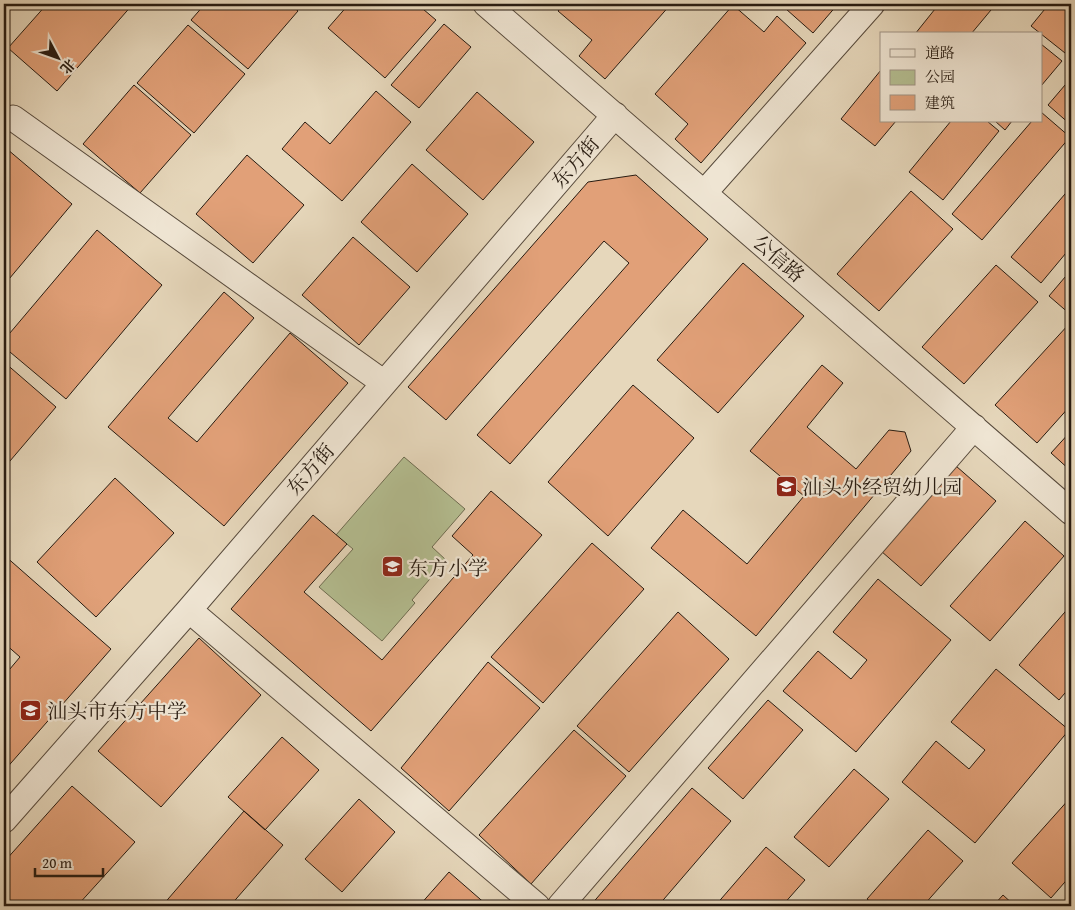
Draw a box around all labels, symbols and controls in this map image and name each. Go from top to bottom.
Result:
north arrow [32,32,82,82]
legend [880,32,1042,122]
text: 道路 [925,42,955,63]
text: 北 [56,55,80,78]
text: 公园 [925,66,955,87]
text: 建筑 [925,92,955,113]
street label: 东方街 [544,130,606,194]
street label: 公信路 [747,227,811,289]
street label: 东方街 [279,437,341,501]
place label: 汕头外经贸幼儿园 [802,472,962,501]
school or university icon: 汕头外经贸幼儿园 [774,474,798,498]
place label: 东方小学 [408,553,488,582]
school or university icon: 东方小学 [380,555,404,579]
place label: 汕头市东方中学 [47,696,187,725]
school or university icon: 汕头市东方中学 [19,698,43,722]
scale bar [35,845,102,877]
text: 20 m [42,852,73,873]

